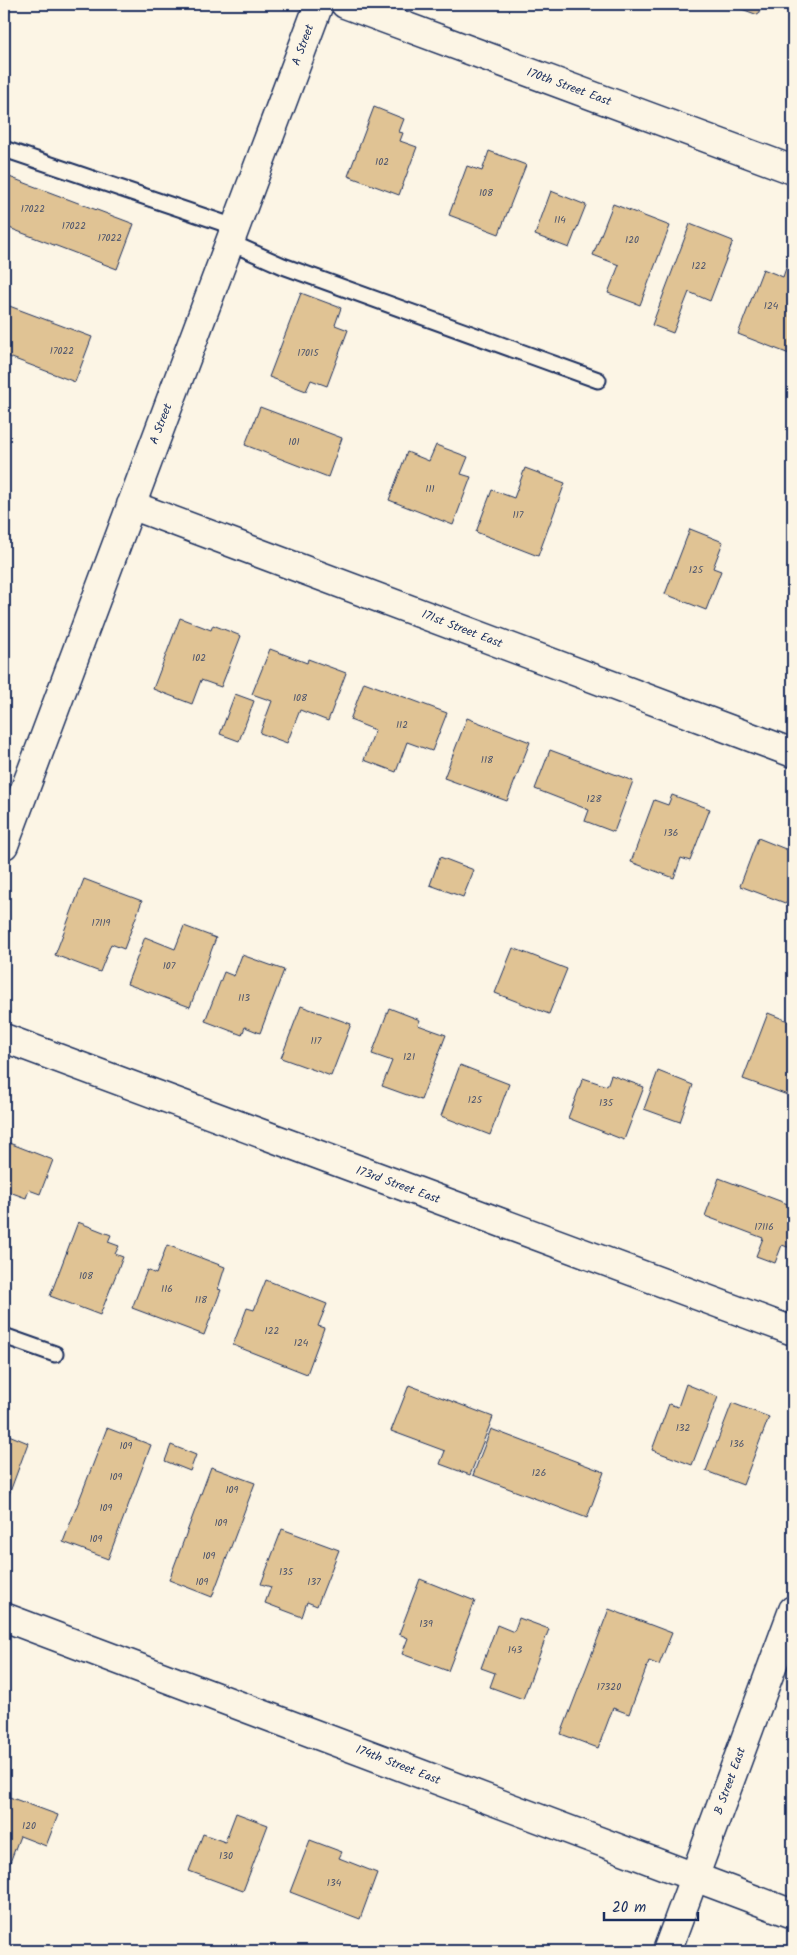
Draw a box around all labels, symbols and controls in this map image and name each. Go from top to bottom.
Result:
street label: A Street [287,21,319,68]
street label: 170th Street East [524,63,614,111]
house number: 102 [375,154,389,170]
house number: 108 [479,185,494,201]
house number: 17022 [21,201,45,217]
house number: 114 [554,212,566,228]
house number: 17022 [62,218,86,234]
house number: 17022 [98,230,122,246]
house number: 120 [625,232,639,248]
house number: 122 [692,258,707,274]
house number: 124 [764,298,779,314]
house number: 17022 [50,343,74,359]
house number: 17015 [297,345,319,361]
street label: A Street [145,400,178,447]
house number: 101 [288,434,300,450]
house number: 111 [425,481,435,497]
house number: 117 [513,507,524,523]
house number: 125 [689,562,704,578]
street label: 171st Street East [419,605,506,653]
house number: 102 [192,650,206,666]
house number: 108 [293,690,308,706]
house number: 112 [396,717,408,733]
house number: 118 [481,752,494,768]
house number: 128 [587,791,602,807]
house number: 136 [664,825,678,841]
house number: 17119 [92,915,111,931]
house number: 107 [163,958,176,974]
house number: 113 [238,990,250,1006]
house number: 117 [311,1033,322,1049]
house number: 121 [403,1049,415,1065]
house number: 125 [468,1092,483,1108]
house number: 135 [599,1095,614,1111]
street label: 173rd Street East [353,1161,443,1209]
house number: 17116 [754,1219,774,1235]
house number: 108 [79,1268,94,1284]
house number: 116 [161,1281,173,1297]
house number: 118 [195,1292,208,1308]
house number: 122 [265,1323,280,1339]
house number: 124 [294,1335,309,1351]
house number: 132 [676,1420,691,1436]
house number: 136 [730,1436,744,1452]
house number: 109 [119,1438,133,1454]
house number: 126 [532,1465,546,1481]
house number: 109 [109,1469,123,1485]
house number: 109 [225,1482,239,1498]
house number: 109 [99,1500,113,1516]
house number: 109 [214,1515,228,1531]
house number: 109 [89,1531,103,1547]
house number: 109 [202,1548,216,1564]
house number: 135 [279,1564,294,1580]
house number: 109 [195,1574,209,1590]
house number: 137 [307,1574,321,1590]
house number: 139 [419,1616,433,1632]
house number: 143 [508,1642,522,1658]
house number: 17320 [597,1679,621,1695]
street label: 174th Street East [353,1740,443,1790]
street label: B Street East [709,1744,751,1817]
house number: 120 [22,1818,36,1834]
house number: 130 [219,1848,233,1864]
house number: 134 [327,1875,342,1891]
scale bar [604,1890,698,1922]
text: 20 m [612,1896,646,1920]

